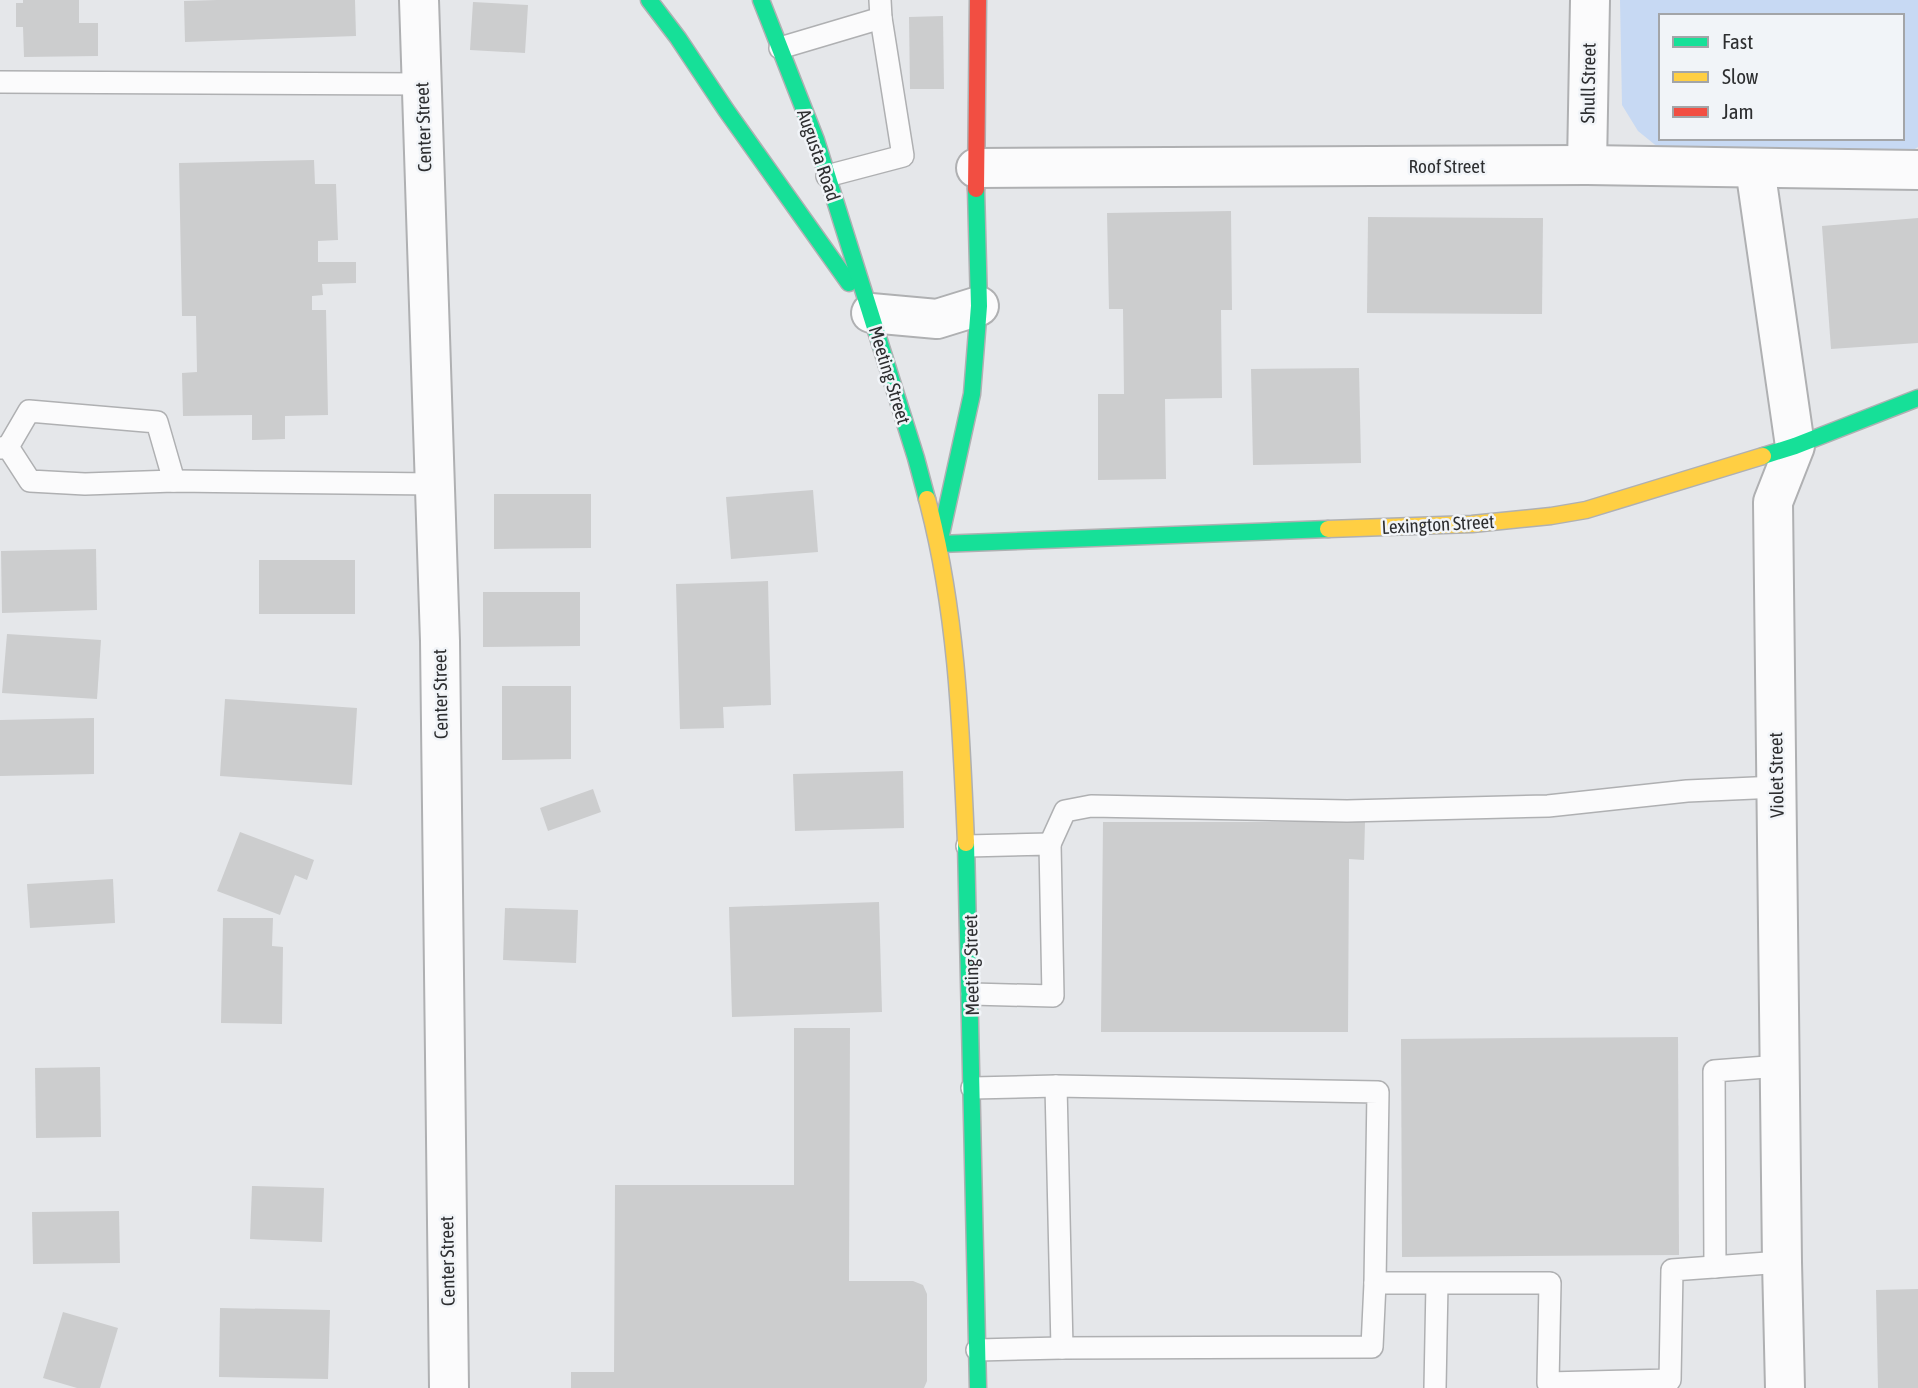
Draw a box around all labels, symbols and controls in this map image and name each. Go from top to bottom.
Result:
legend [1659,14,1904,140]
text: Fast [1722,29,1753,53]
street label: Shull Street [1576,42,1600,124]
text: Slow [1722,64,1759,88]
street label: Center Street [410,82,436,172]
text: Jam [1722,99,1754,123]
street label: Augusta Road [793,106,845,204]
street label: Roof Street [1409,155,1485,177]
street label: Meeting Street [865,323,915,427]
street label: Lexington Street [1381,510,1495,538]
street label: Center Street [428,649,452,739]
street label: Violet Street [1764,732,1788,818]
street label: Meeting Street [959,914,983,1016]
street label: Center Street [435,1216,459,1306]

